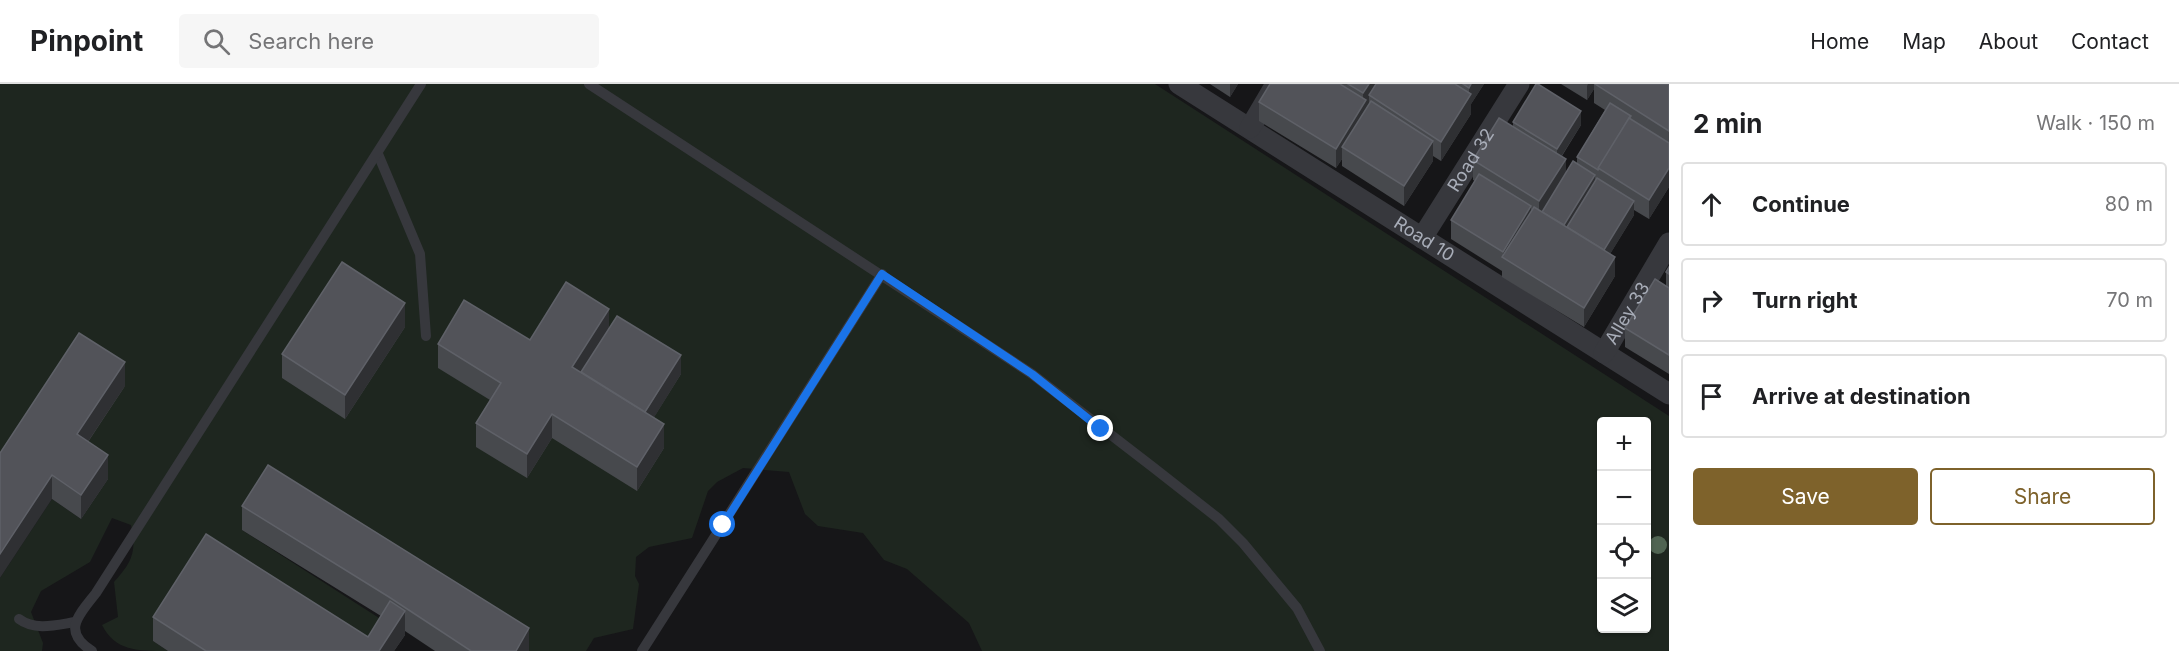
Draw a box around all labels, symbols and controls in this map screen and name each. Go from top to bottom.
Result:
search box [179,14,599,68]
text: Pinpoint [30,24,143,58]
icon: search [200,25,233,58]
text: Search here [248,28,374,54]
text: Home [1810,29,1869,54]
text: Map [1902,29,1946,54]
text: About [1979,29,2038,54]
text: Contact [2071,29,2149,54]
text: 2 min [1693,108,1763,139]
text: Walk · 150 m [2036,111,2155,135]
street label: Road 32 [1443,124,1498,195]
icon: ahead [1695,188,1728,221]
text: Continue [1752,191,1850,217]
text: 80 m [2105,192,2153,216]
street label: Road 10 [1390,212,1458,265]
street label: Alley 33 [1600,278,1653,348]
icon: right [1695,284,1728,317]
text: Turn right [1752,287,1858,313]
text: 70 m [2106,288,2153,312]
icon: arrive [1695,380,1728,413]
text: Arrive at destination [1752,383,1971,409]
route end [1087,415,1113,441]
map controls [1597,417,1651,633]
button: + [1597,417,1651,471]
button: Save [1693,468,1918,525]
button: Share [1930,468,2155,525]
button: − [1597,471,1651,525]
route start [709,511,735,537]
button: locate [1597,525,1651,579]
button: layers [1597,579,1651,633]

